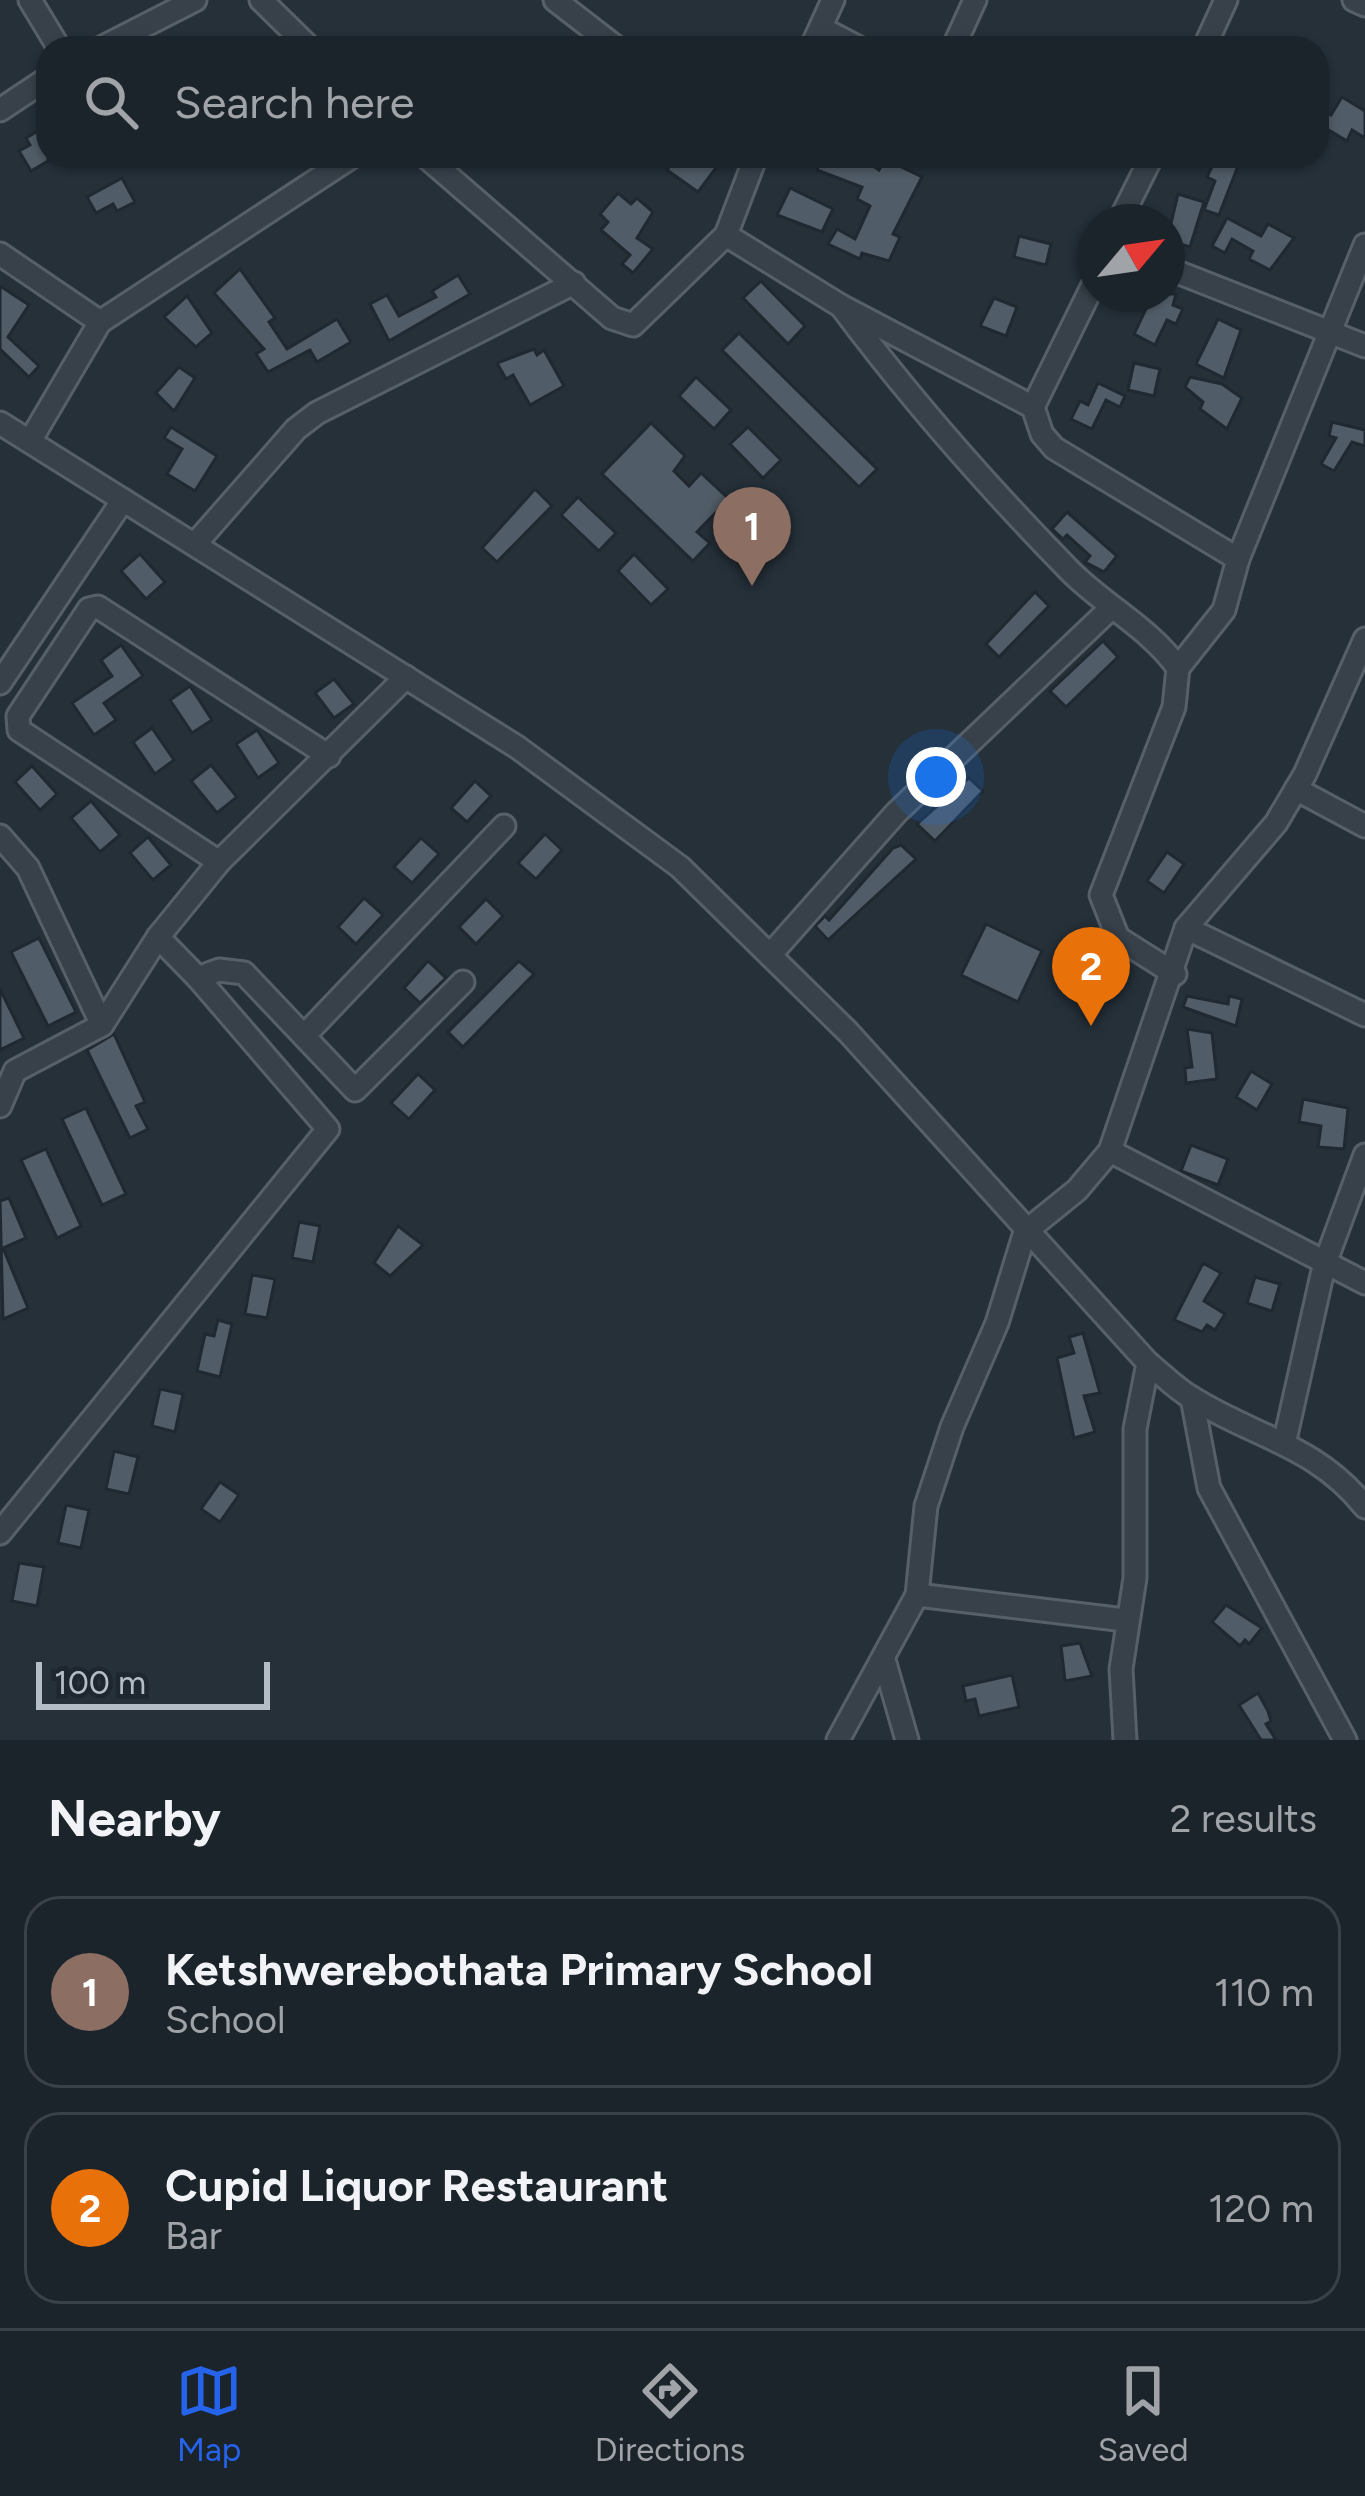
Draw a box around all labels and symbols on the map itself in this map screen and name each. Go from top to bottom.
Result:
north arrow [1077,204,1185,312]
pin: 1 [713,487,791,586]
your location [906,747,966,807]
pin: 2 [1052,927,1130,1026]
scale bar [36,1656,270,1709]

